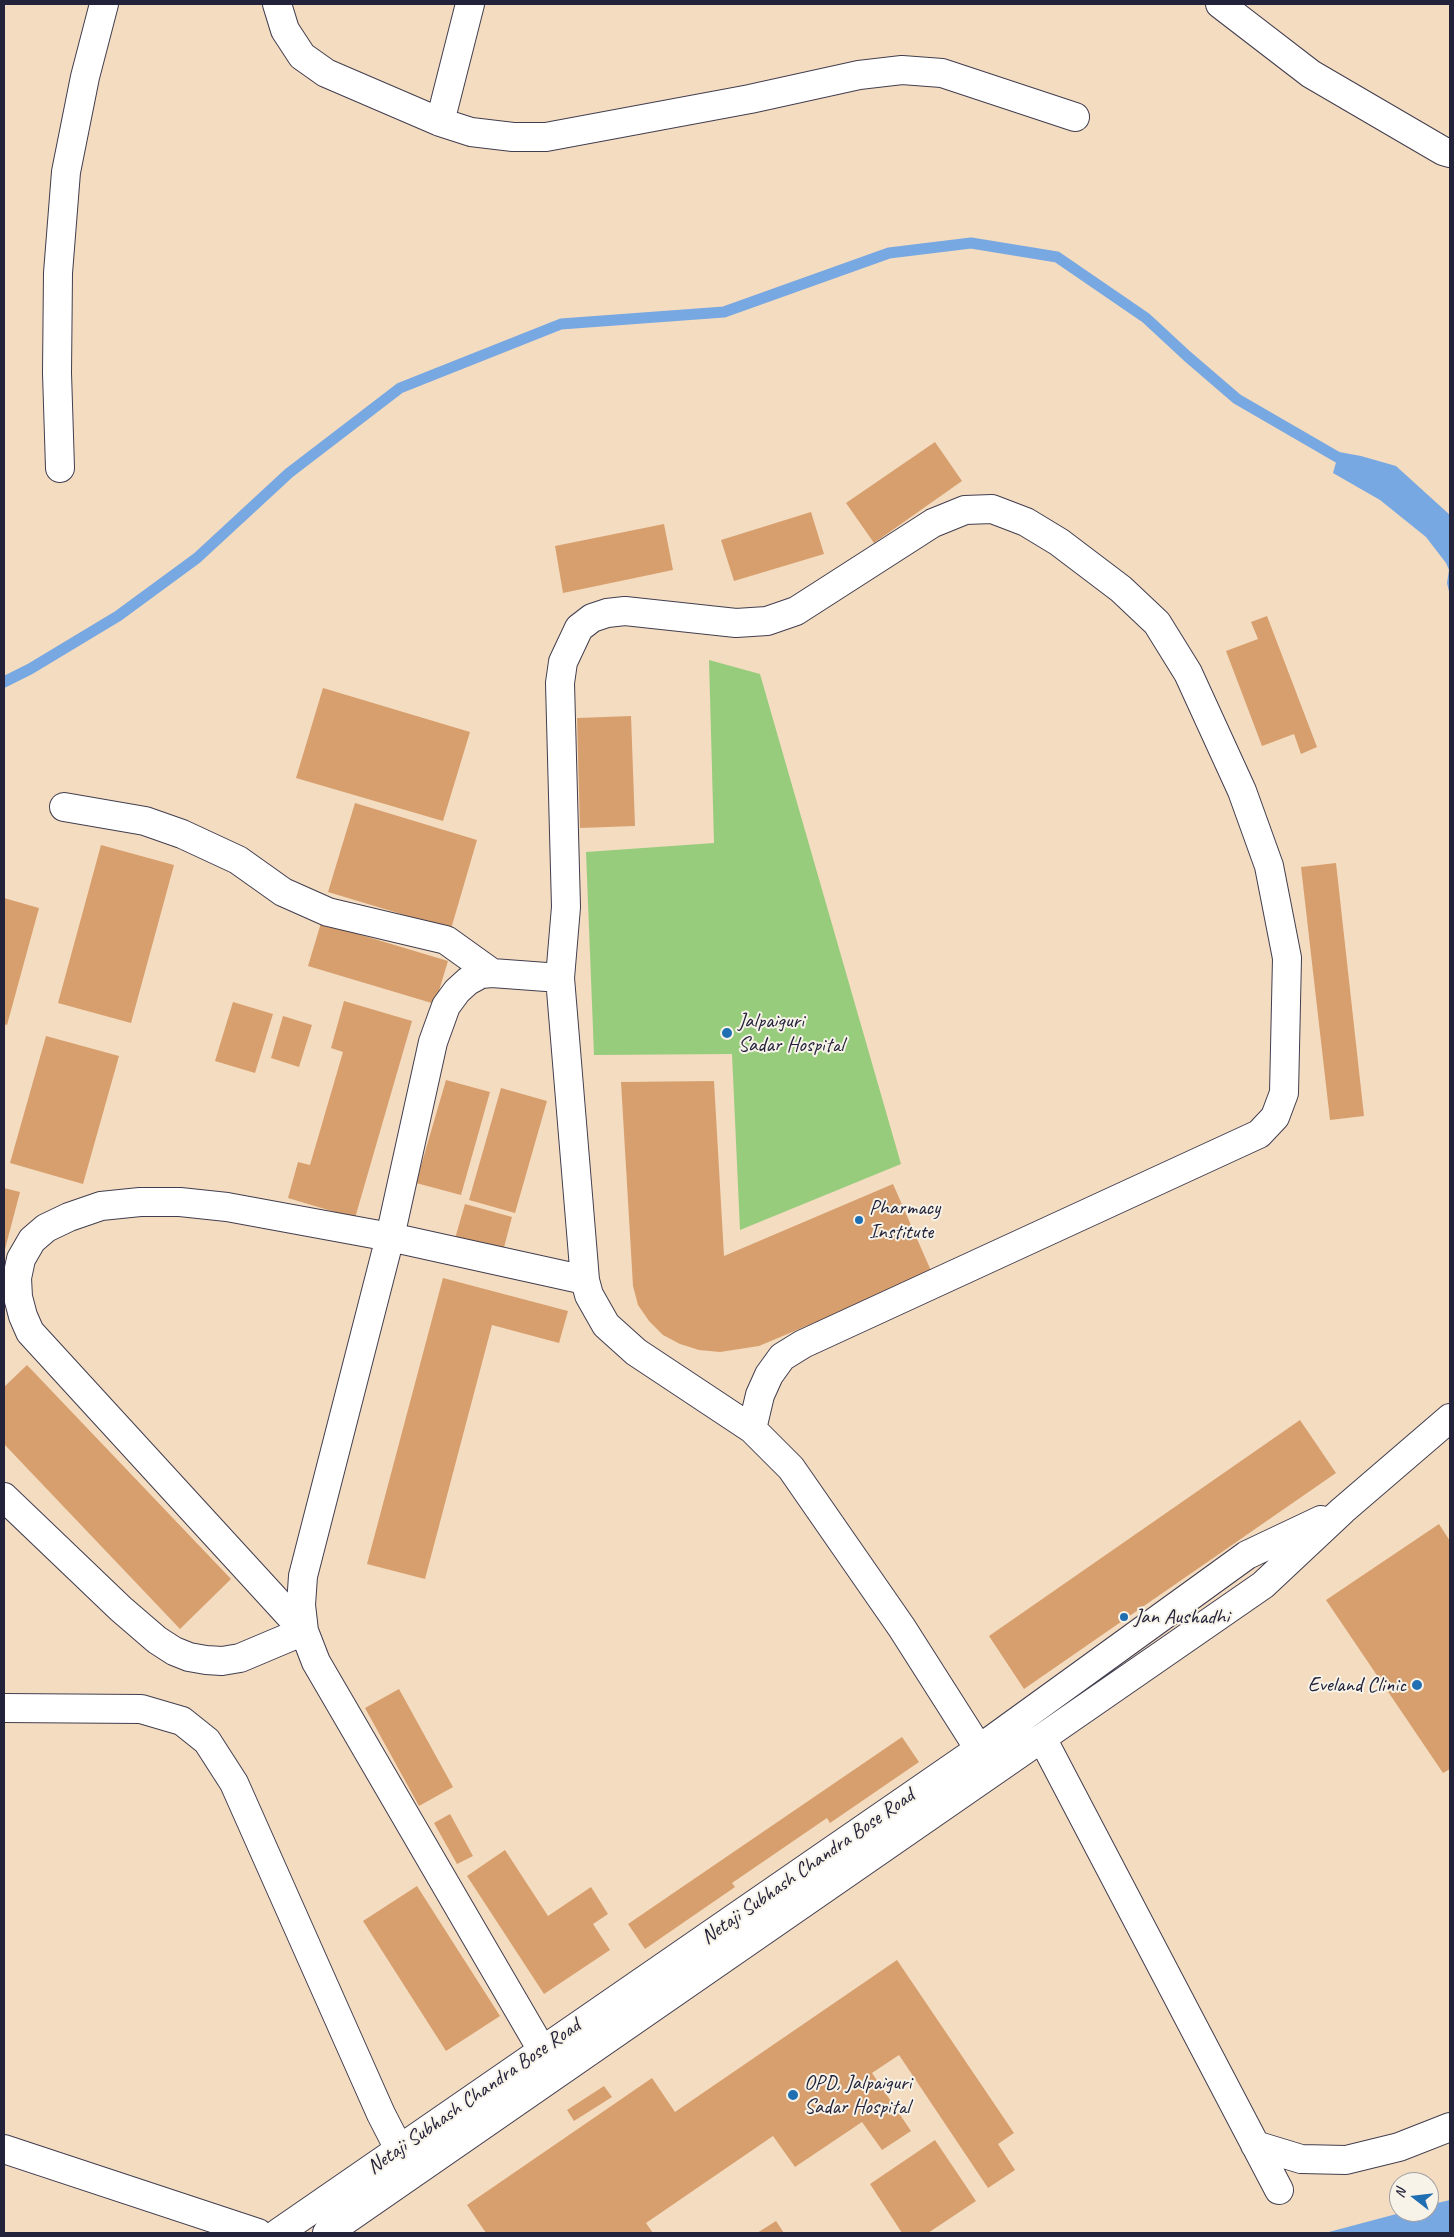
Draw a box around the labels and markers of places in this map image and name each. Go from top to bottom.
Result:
place label: Jalpaiguri Sadar Hospital [738,1008,844,1058]
marker: Jalpaiguri Sadar Hospital [720,1026,734,1040]
place label: Pharmacy Institute [869,1195,940,1245]
marker: Pharmacy Institute [853,1214,865,1226]
place label: Jan Aushadhi [1134,1604,1229,1630]
marker: Jan Aushadhi [1118,1611,1130,1623]
place label: Eveland Clinic [1308,1672,1406,1698]
marker: Eveland Clinic [1410,1678,1424,1692]
place label: OPD, Jalpaiguri Sadar Hospital [804,2070,911,2120]
marker: OPD, Jalpaiguri Sadar Hospital [786,2088,800,2102]

